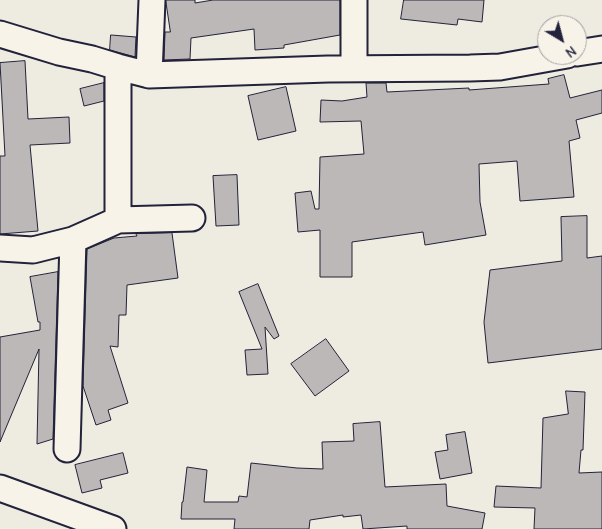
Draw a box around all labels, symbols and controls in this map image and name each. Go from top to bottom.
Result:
north arrow [537,15,587,65]
text: N [562,42,579,61]

